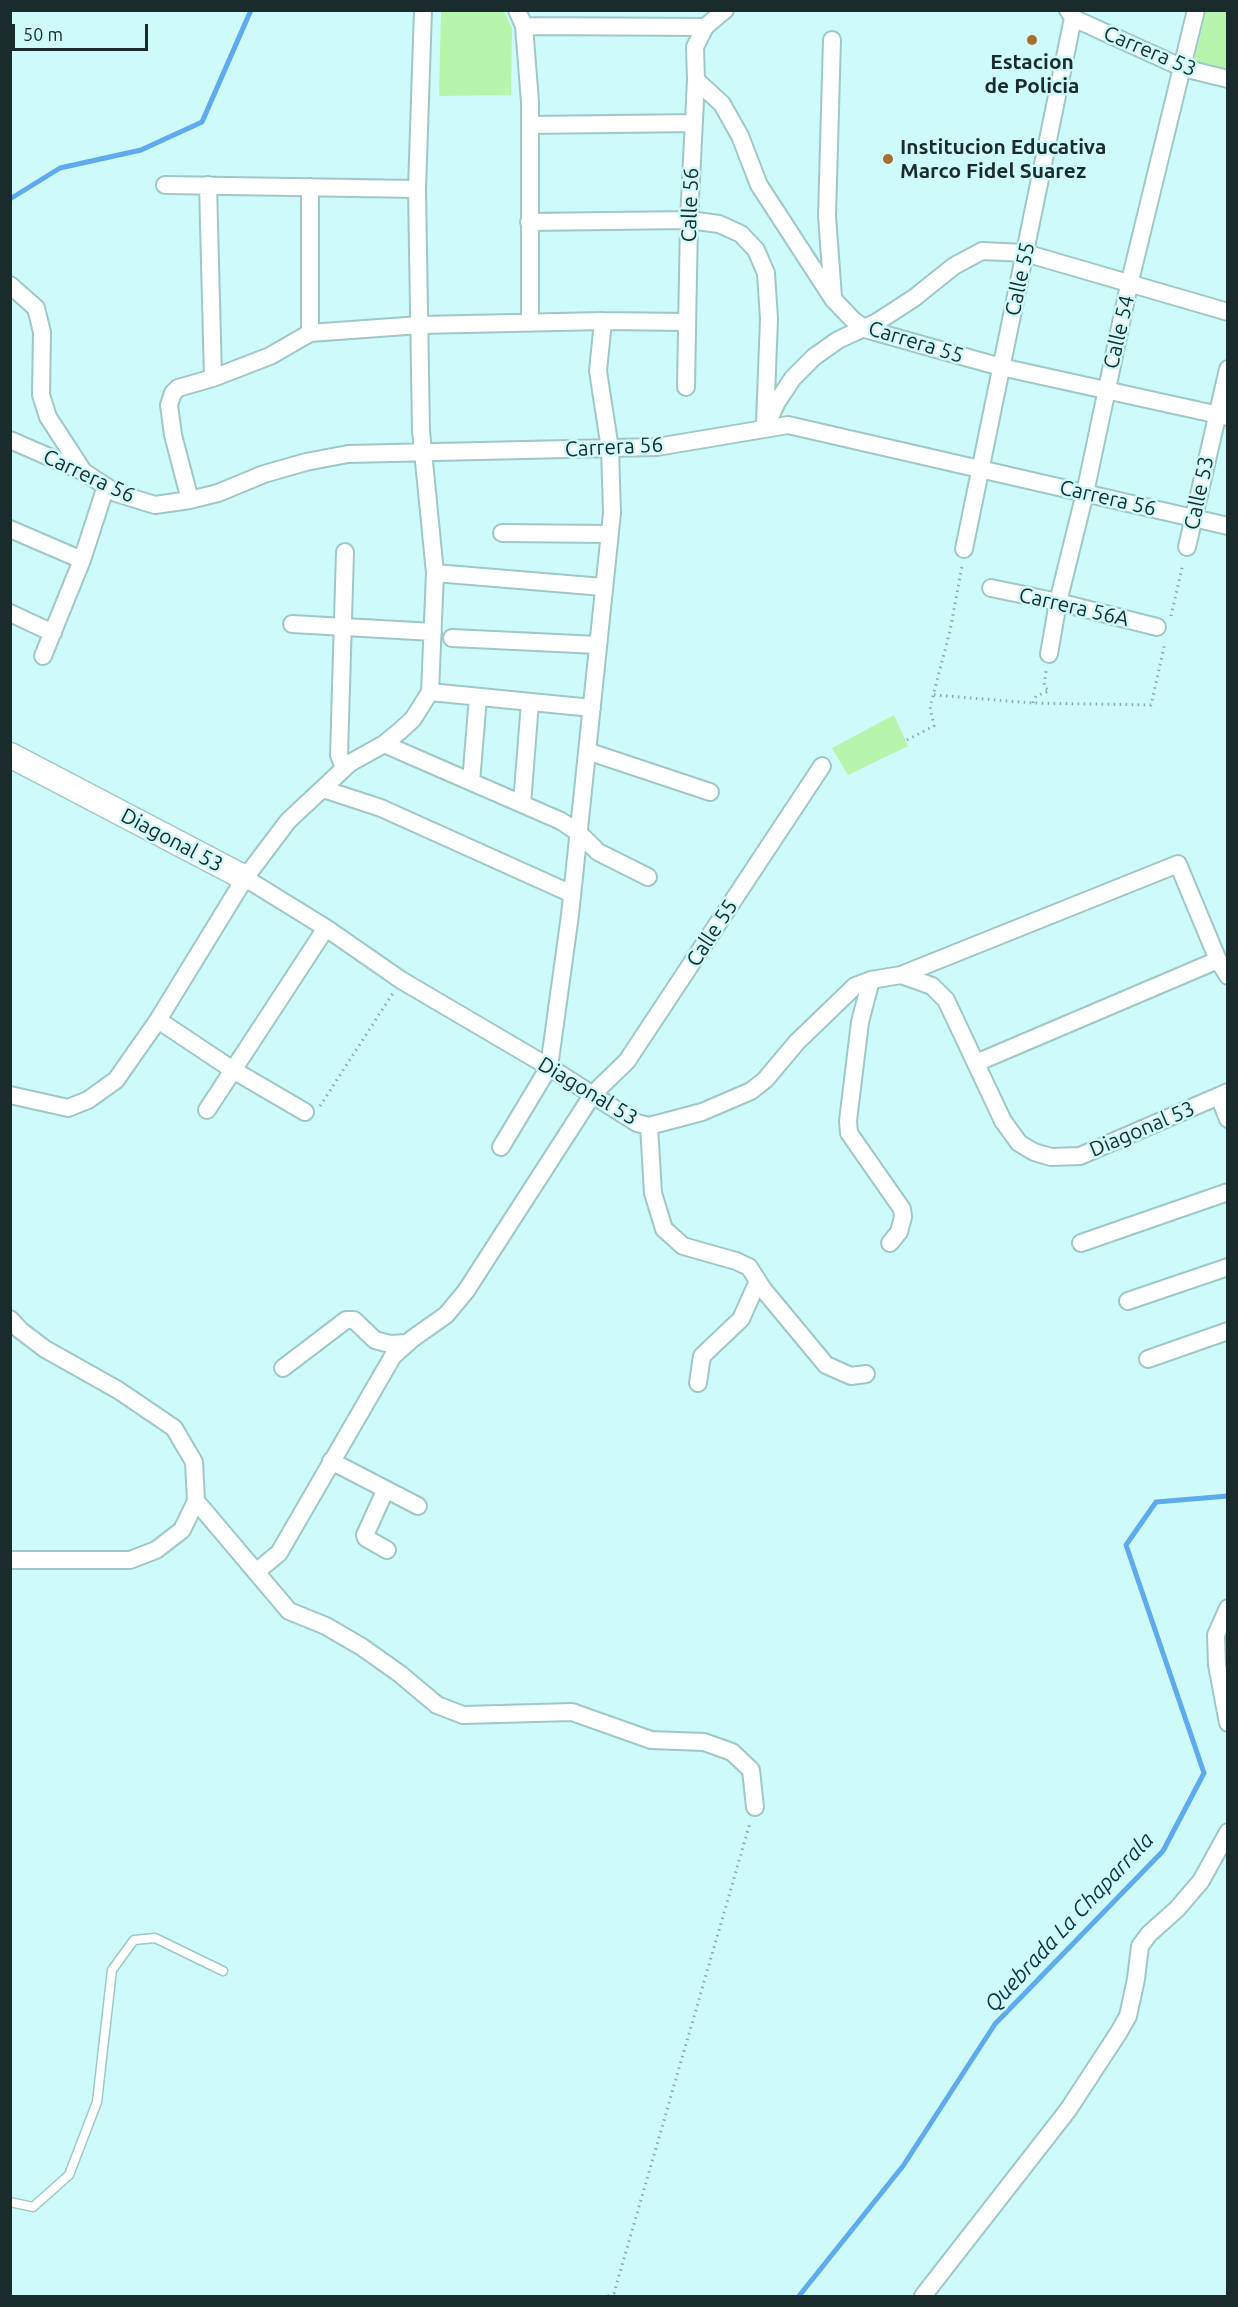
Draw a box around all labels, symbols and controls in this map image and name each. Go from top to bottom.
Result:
scale bar [15,12,152,50]
street label: Carrera 53 [1100,20,1200,82]
text: 50 m [23,24,63,44]
marker: Estacion de Policia [1025,33,1039,47]
place label: Estacion de Policia [984,49,1080,99]
place label: Institucion Educativa Marco Fidel Suarez [900,134,1106,184]
marker: Institucion Educativa Marco Fidel Suarez [881,152,895,166]
street label: Calle 56 [676,167,704,243]
street label: Calle 55 [1000,240,1040,318]
street label: Calle 54 [1098,293,1140,371]
street label: Carrera 55 [865,316,967,368]
street label: Carrera 56 [564,432,664,462]
street label: Carrera 56 [39,444,139,508]
street label: Calle 53 [1179,454,1219,532]
street label: Carrera 56 [1057,475,1159,521]
street label: Carrera 56A [1017,582,1131,632]
street label: Diagonal 53 [117,803,227,877]
street label: Calle 55 [681,895,743,971]
street label: Diagonal 53 [534,1051,642,1131]
street label: Diagonal 53 [1086,1096,1198,1162]
water label: Quebrada La Chaparrala [979,1827,1159,2017]

